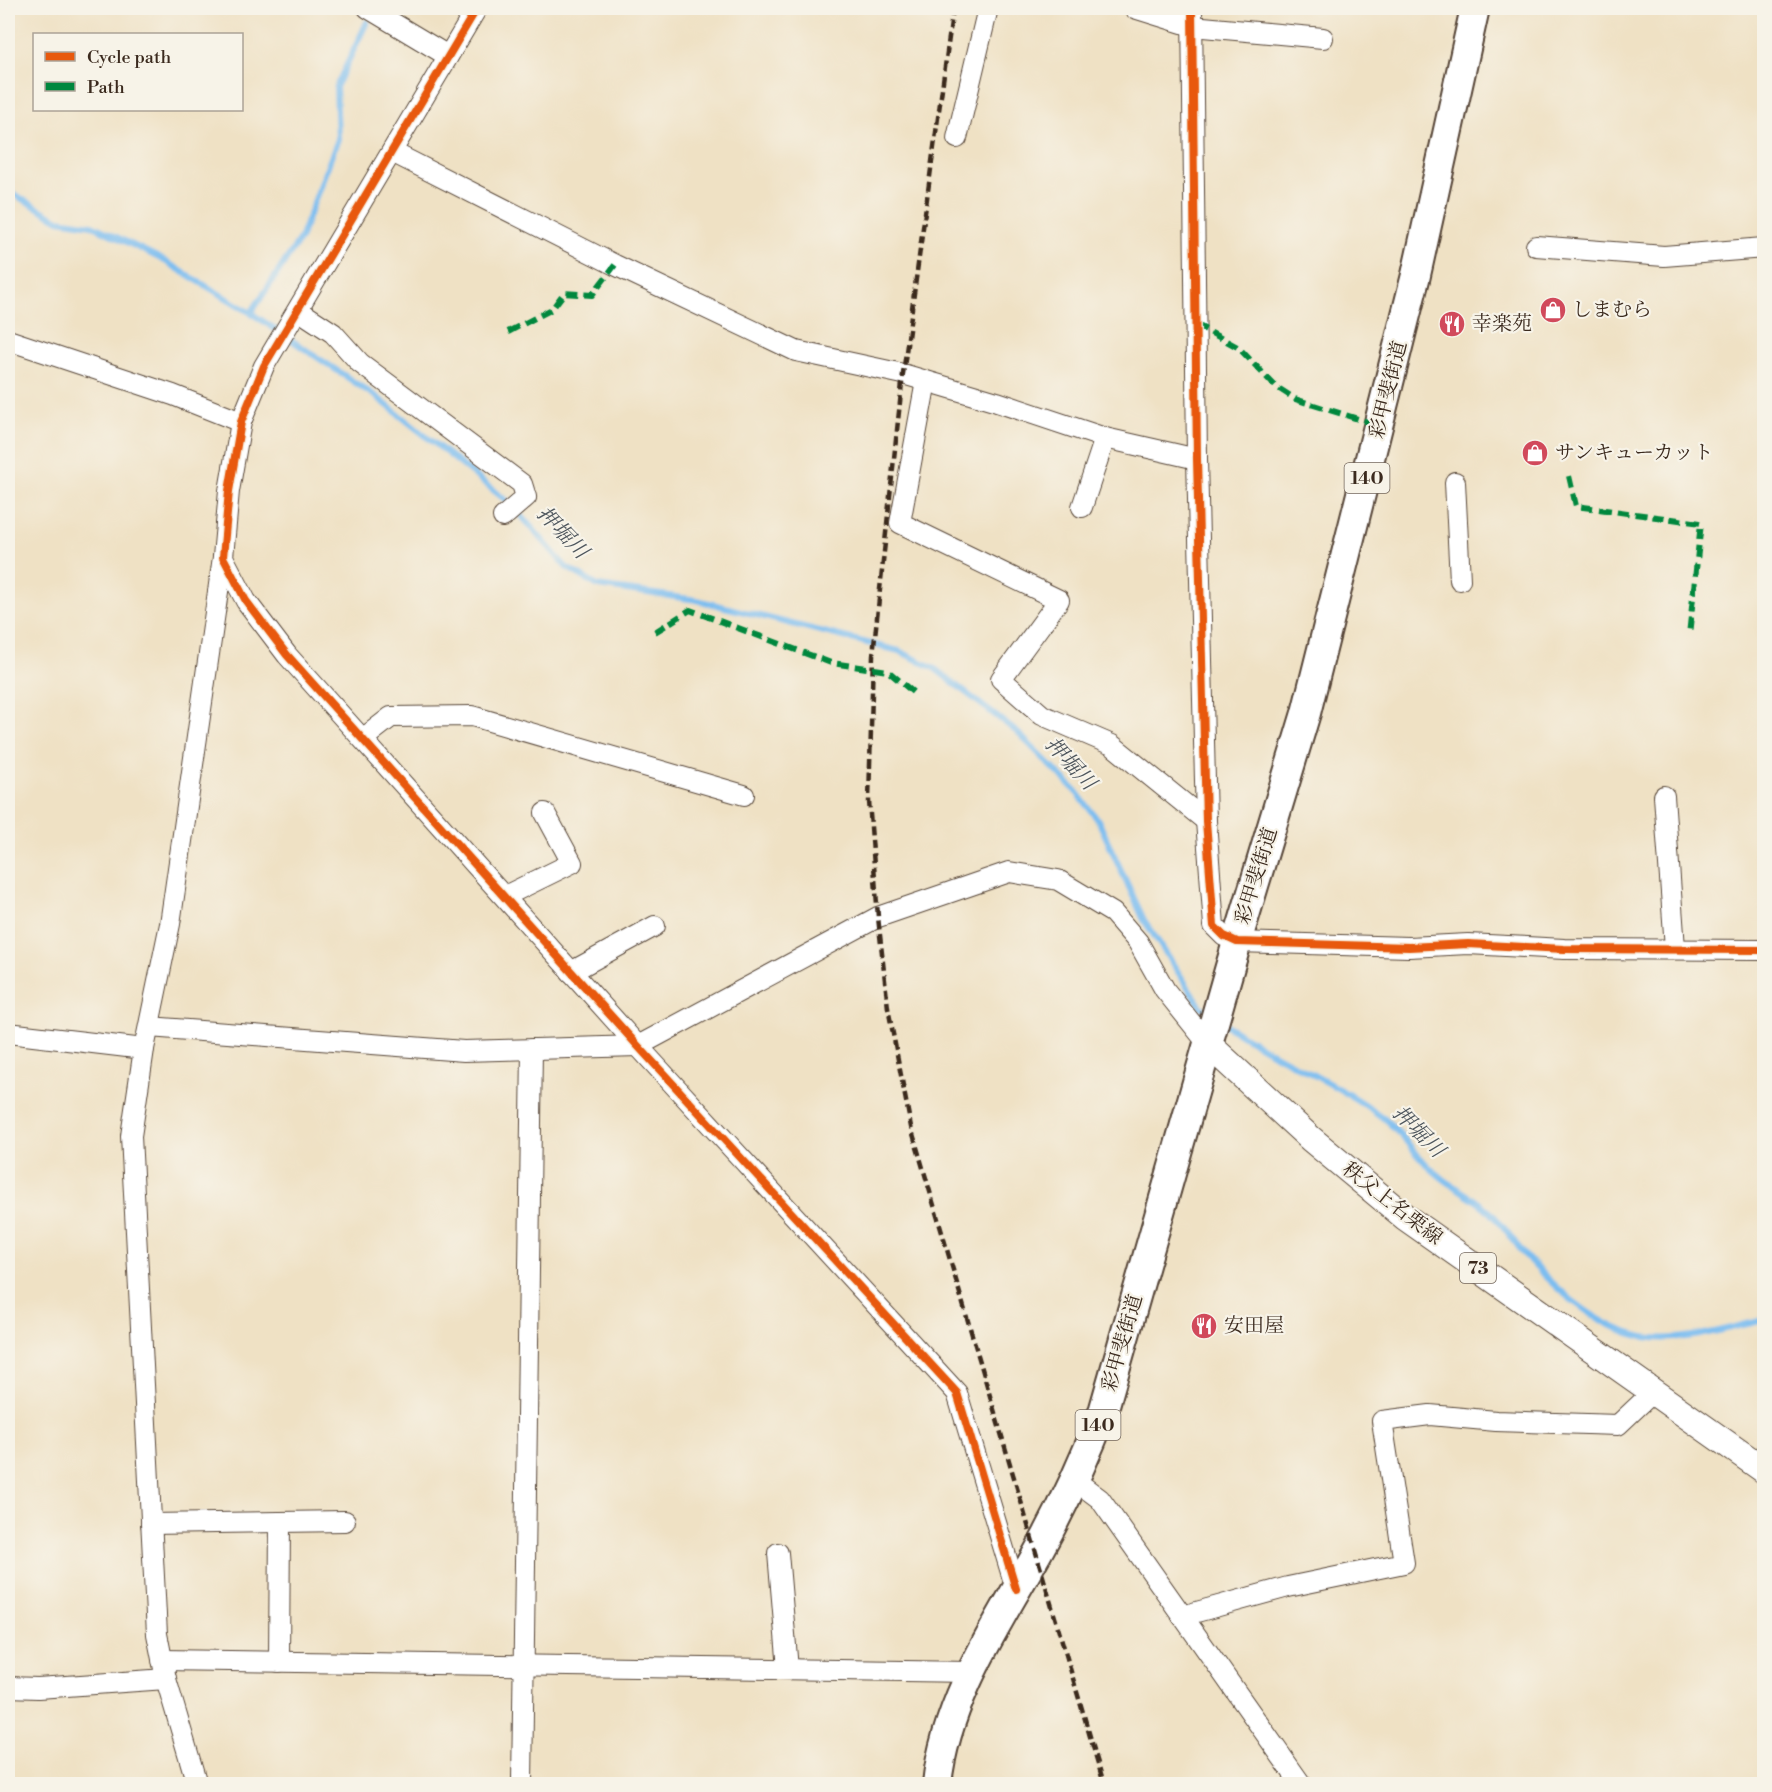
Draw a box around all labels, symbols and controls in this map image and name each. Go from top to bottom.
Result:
legend [33,33,243,111]
text: Cycle path [87,46,171,69]
text: Path [87,76,125,99]
shop icon: しまむら [1538,295,1568,325]
place label: しまむら [1572,298,1652,323]
restaurant icon: 幸楽苑 [1437,309,1467,339]
place label: 幸楽苑 [1472,312,1532,337]
street label: 彩甲斐街道 [1365,338,1413,442]
shop icon: サンキューカット [1520,438,1550,468]
place label: サンキューカット [1555,441,1713,466]
road number: 140 [1344,463,1390,493]
water label: 押堀川 [531,501,595,566]
water label: 押堀川 [1039,732,1102,797]
street label: 彩甲斐街道 [1230,825,1284,927]
water label: 押堀川 [1387,1101,1451,1165]
street label: 秩父上名栗線 [1337,1157,1447,1251]
road number: 73 [1460,1253,1496,1283]
street label: 彩甲斐街道 [1097,1291,1149,1395]
restaurant icon: 安田屋 [1189,1311,1219,1341]
place label: 安田屋 [1224,1314,1284,1339]
road number: 140 [1076,1410,1120,1440]

